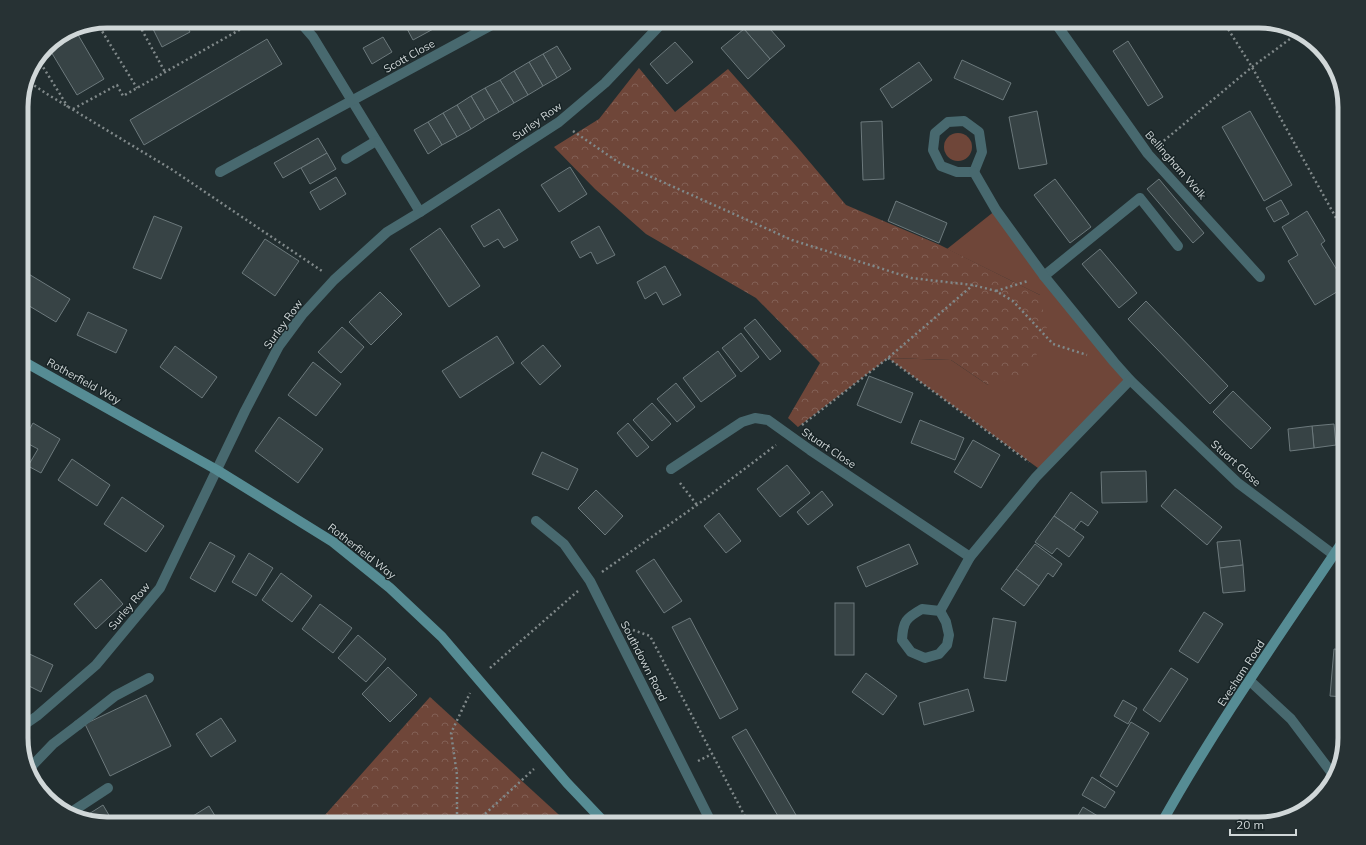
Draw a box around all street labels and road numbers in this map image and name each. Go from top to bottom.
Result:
street label: Scott Close [381,36,437,76]
street label: Surley Row [509,98,565,143]
street label: Bellingham Walk [1142,128,1210,202]
street label: Surley Row [260,296,306,351]
street label: Rotherfield Way [44,355,124,407]
street label: Stuart Close [799,425,859,471]
street label: Stuart Close [1208,437,1264,489]
street label: Rotherfield Way [325,520,399,582]
street label: Surley Row [105,579,153,633]
street label: Southdown Road [618,618,670,704]
street label: Evesham Road [1214,637,1268,709]

